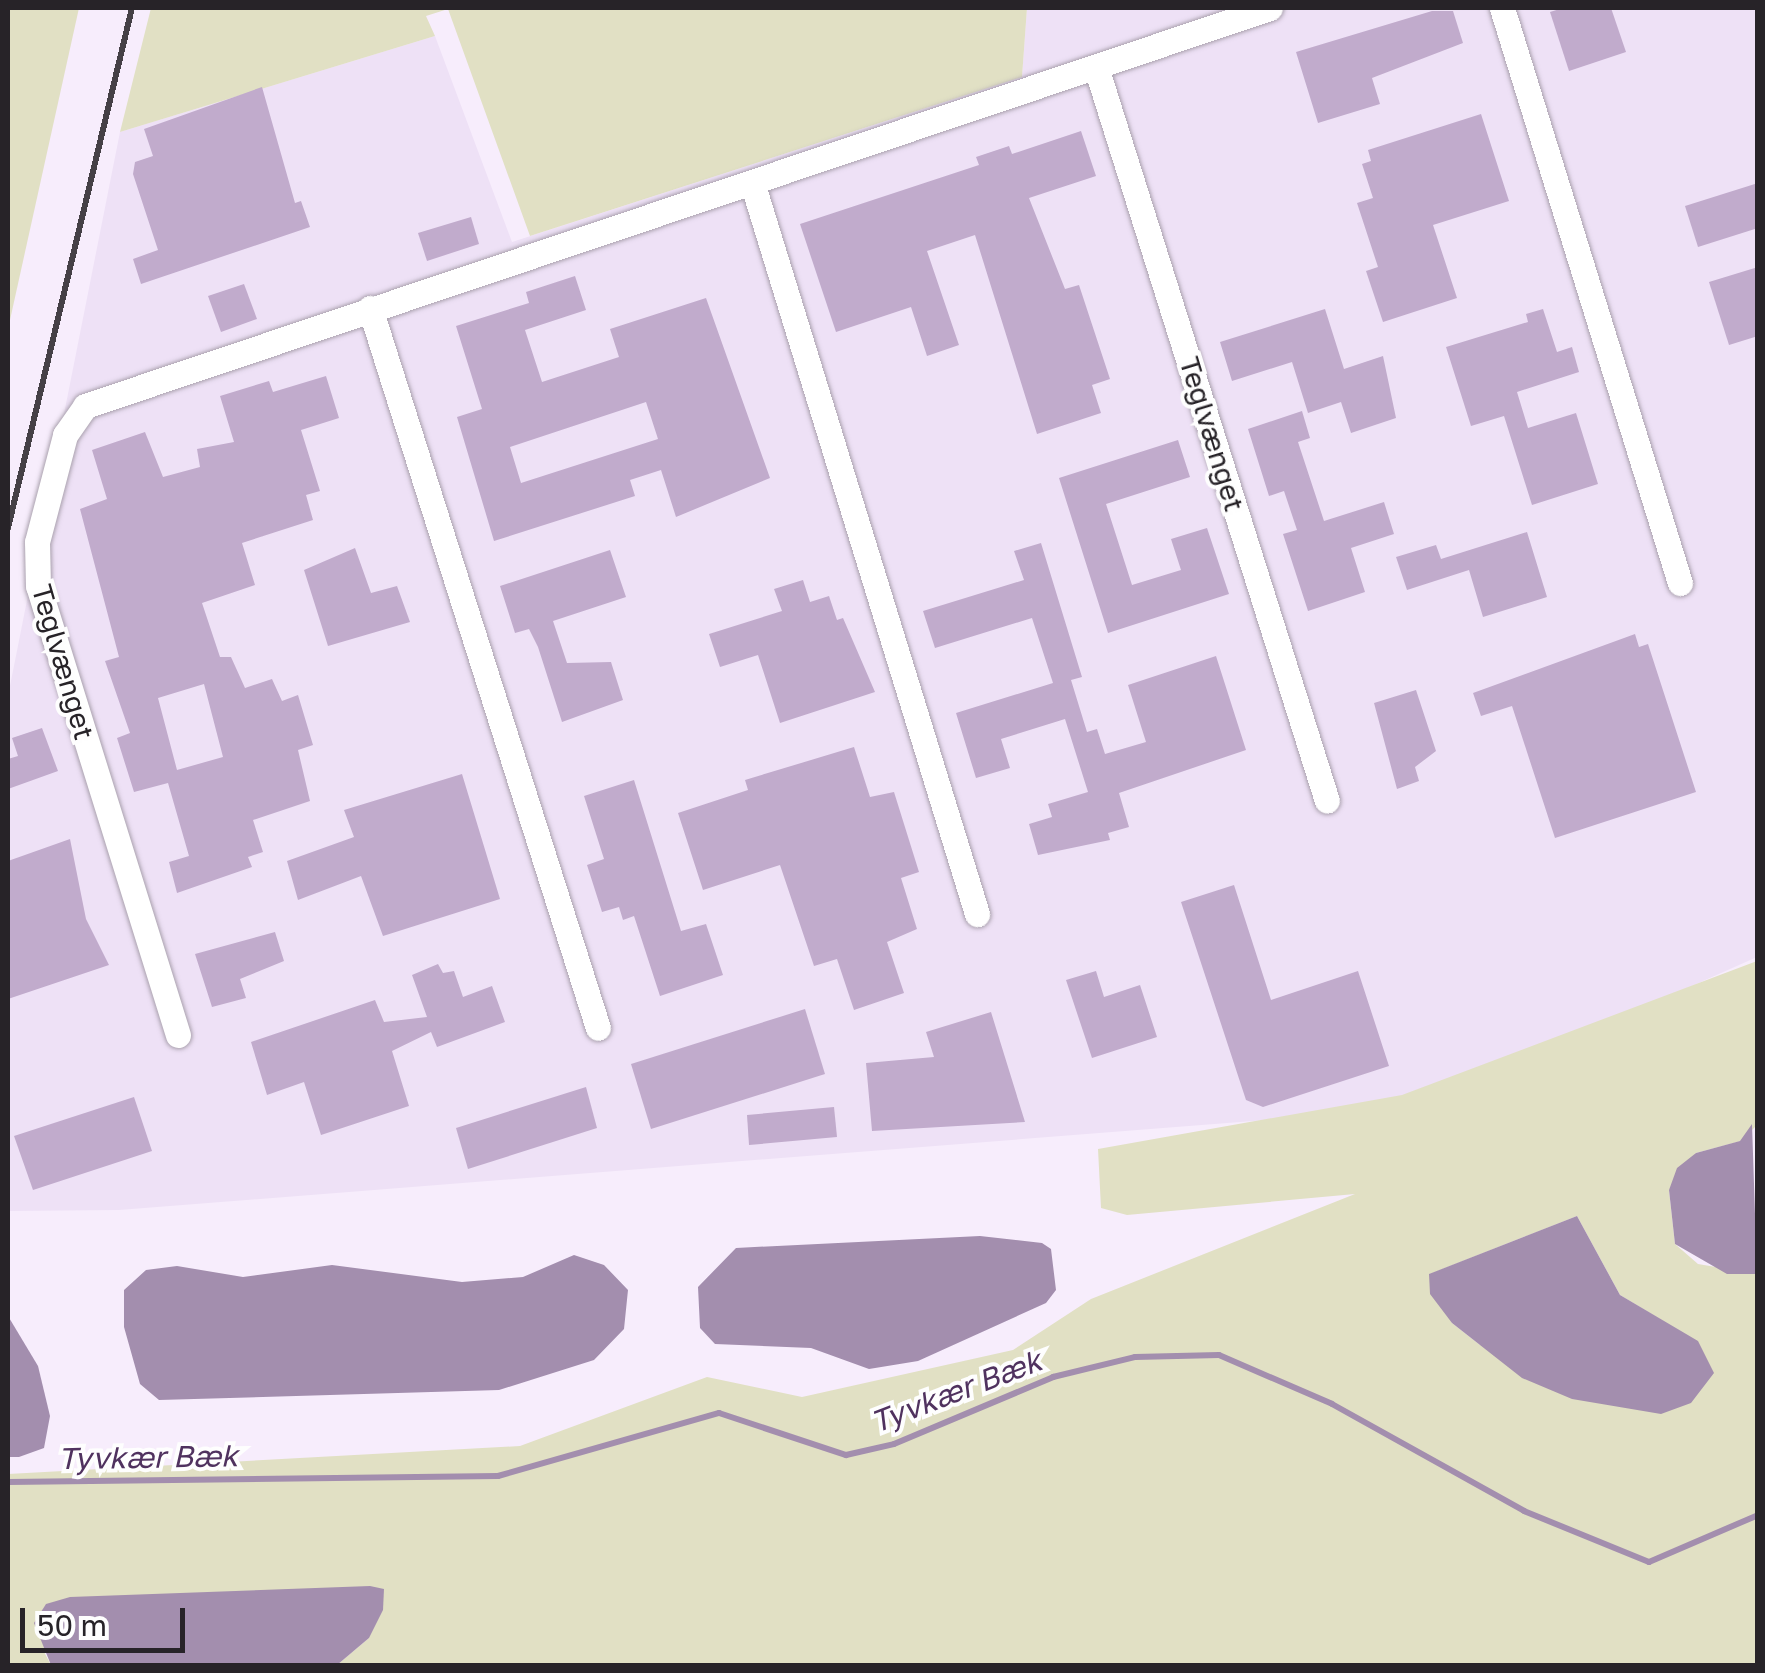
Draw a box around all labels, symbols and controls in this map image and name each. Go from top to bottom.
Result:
street label: Teglvænget [1173,353,1251,515]
street label: Teglvænget [25,581,101,743]
water label: Tyvkær Bæk [866,1342,1046,1440]
water label: Tyvkær Bæk [58,1437,238,1477]
scale bar [25,1588,190,1650]
text: 50 m [37,1607,107,1643]

